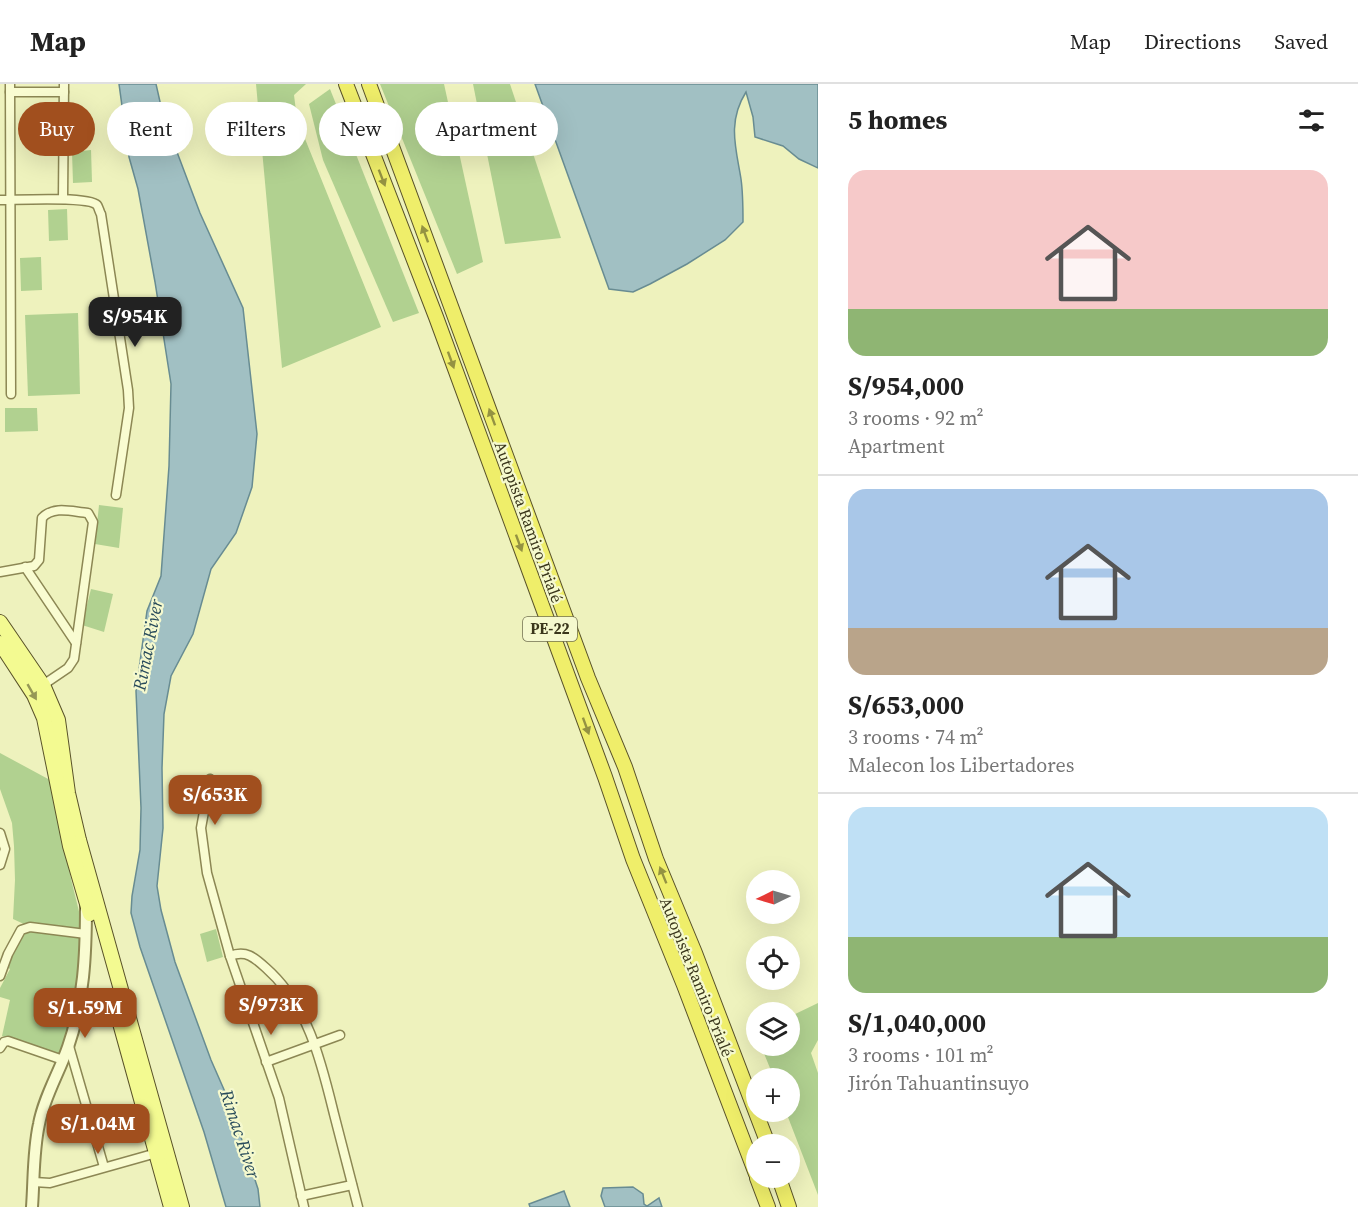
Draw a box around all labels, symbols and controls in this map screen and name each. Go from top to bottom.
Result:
text: Map [30,22,86,60]
text: Map [1070,27,1111,56]
text: Directions [1144,27,1241,56]
text: Saved [1274,27,1328,56]
chip: Buy [18,102,95,156]
chip: Rent [107,102,193,156]
chip: Filters [205,102,307,156]
chip: New [319,102,403,156]
chip: Apartment [415,102,558,156]
text: 5 homes [848,102,947,138]
icon: filters [1295,104,1328,137]
one-way arrow [378,169,387,187]
icon: home [1034,209,1142,317]
one-way arrow [419,225,429,243]
pin: S/954K [86,297,184,348]
text: S/954K [103,302,167,330]
one-way arrow [447,351,457,369]
text: S/954,000 [848,368,964,404]
text: 3 rooms · 92 m² [848,404,984,432]
one-way arrow [487,407,497,425]
text: Apartment [848,432,945,460]
street label: Autopista Ramiro Prialé [490,438,568,606]
icon: home [1034,528,1142,636]
one-way arrow [514,534,524,552]
water label: Rimac River [126,596,169,694]
road number: PE-22 [523,617,577,641]
one-way arrow [27,683,37,700]
text: S/653,000 [848,687,964,723]
one-way arrow [582,717,592,735]
text: 3 rooms · 74 m² [848,723,984,751]
text: Malecon los Libertadores [848,751,1074,779]
pin: S/653K [166,775,264,826]
text: S/653K [183,780,247,808]
icon: home [1034,846,1142,954]
one-way arrow [658,865,668,883]
north arrow [746,870,800,924]
map controls [746,870,800,1188]
street label: Autopista Ramiro Prialé [655,894,739,1060]
button: locate [746,936,800,990]
pin: S/973K [222,985,320,1036]
pin: S/1.59M [30,988,140,1039]
text: S/973K [239,990,303,1018]
text: S/1.59M [48,993,122,1021]
button: layers [746,1002,800,1056]
text: S/1,040,000 [848,1005,986,1041]
text: 3 rooms · 101 m² [848,1041,994,1069]
button: + [746,1068,800,1122]
text: Jirón Tahuantinsuyo [848,1069,1029,1097]
water label: Rimac River [214,1085,267,1182]
pin: S/1.04M [43,1104,153,1155]
text: S/1.04M [61,1109,135,1137]
button: − [746,1134,800,1188]

